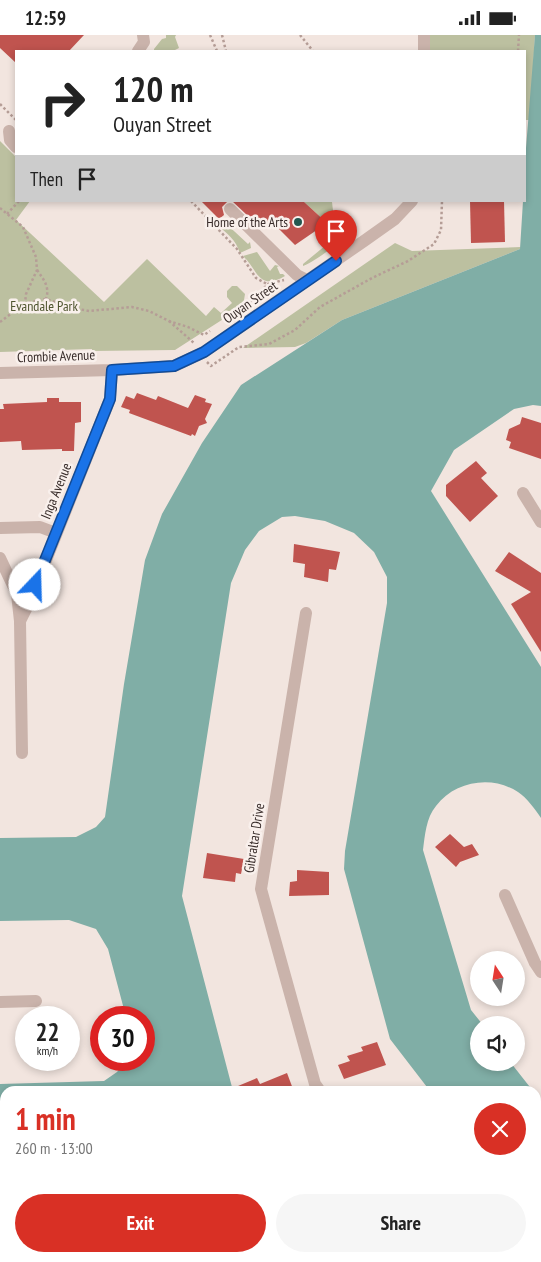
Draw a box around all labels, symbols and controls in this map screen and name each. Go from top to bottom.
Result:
text: 12:59 [25,6,66,30]
text: 120 m [113,66,194,112]
icon: right [30,70,95,135]
text: Ouyan Street [113,110,212,138]
icon: arrive [73,165,101,193]
text: Then [30,167,63,191]
pin [315,210,357,261]
place label: Home of the Arts [206,213,288,231]
marker: Home of the Arts [292,216,304,228]
icon: arrive [322,217,350,245]
street label: Ouyan Street [219,277,281,327]
park label: Evandale Park [10,297,78,315]
street label: Crombie Avenue [17,346,96,366]
street label: Inga Avenue [37,460,75,522]
position arrow [8,558,60,610]
street label: Gibraltar Drive [240,802,268,874]
north arrow [470,951,525,1006]
map controls [470,951,525,1071]
speed limit sign: 30 [90,1006,155,1071]
text: 22 [36,1016,59,1048]
button: sound [470,1016,525,1071]
text: km/h [37,1043,58,1058]
text: 1 min [15,1099,76,1138]
button: close [474,1103,526,1155]
text: 260 m · 13:00 [15,1138,93,1158]
button: Exit [15,1194,266,1252]
button: Share [276,1194,526,1252]

